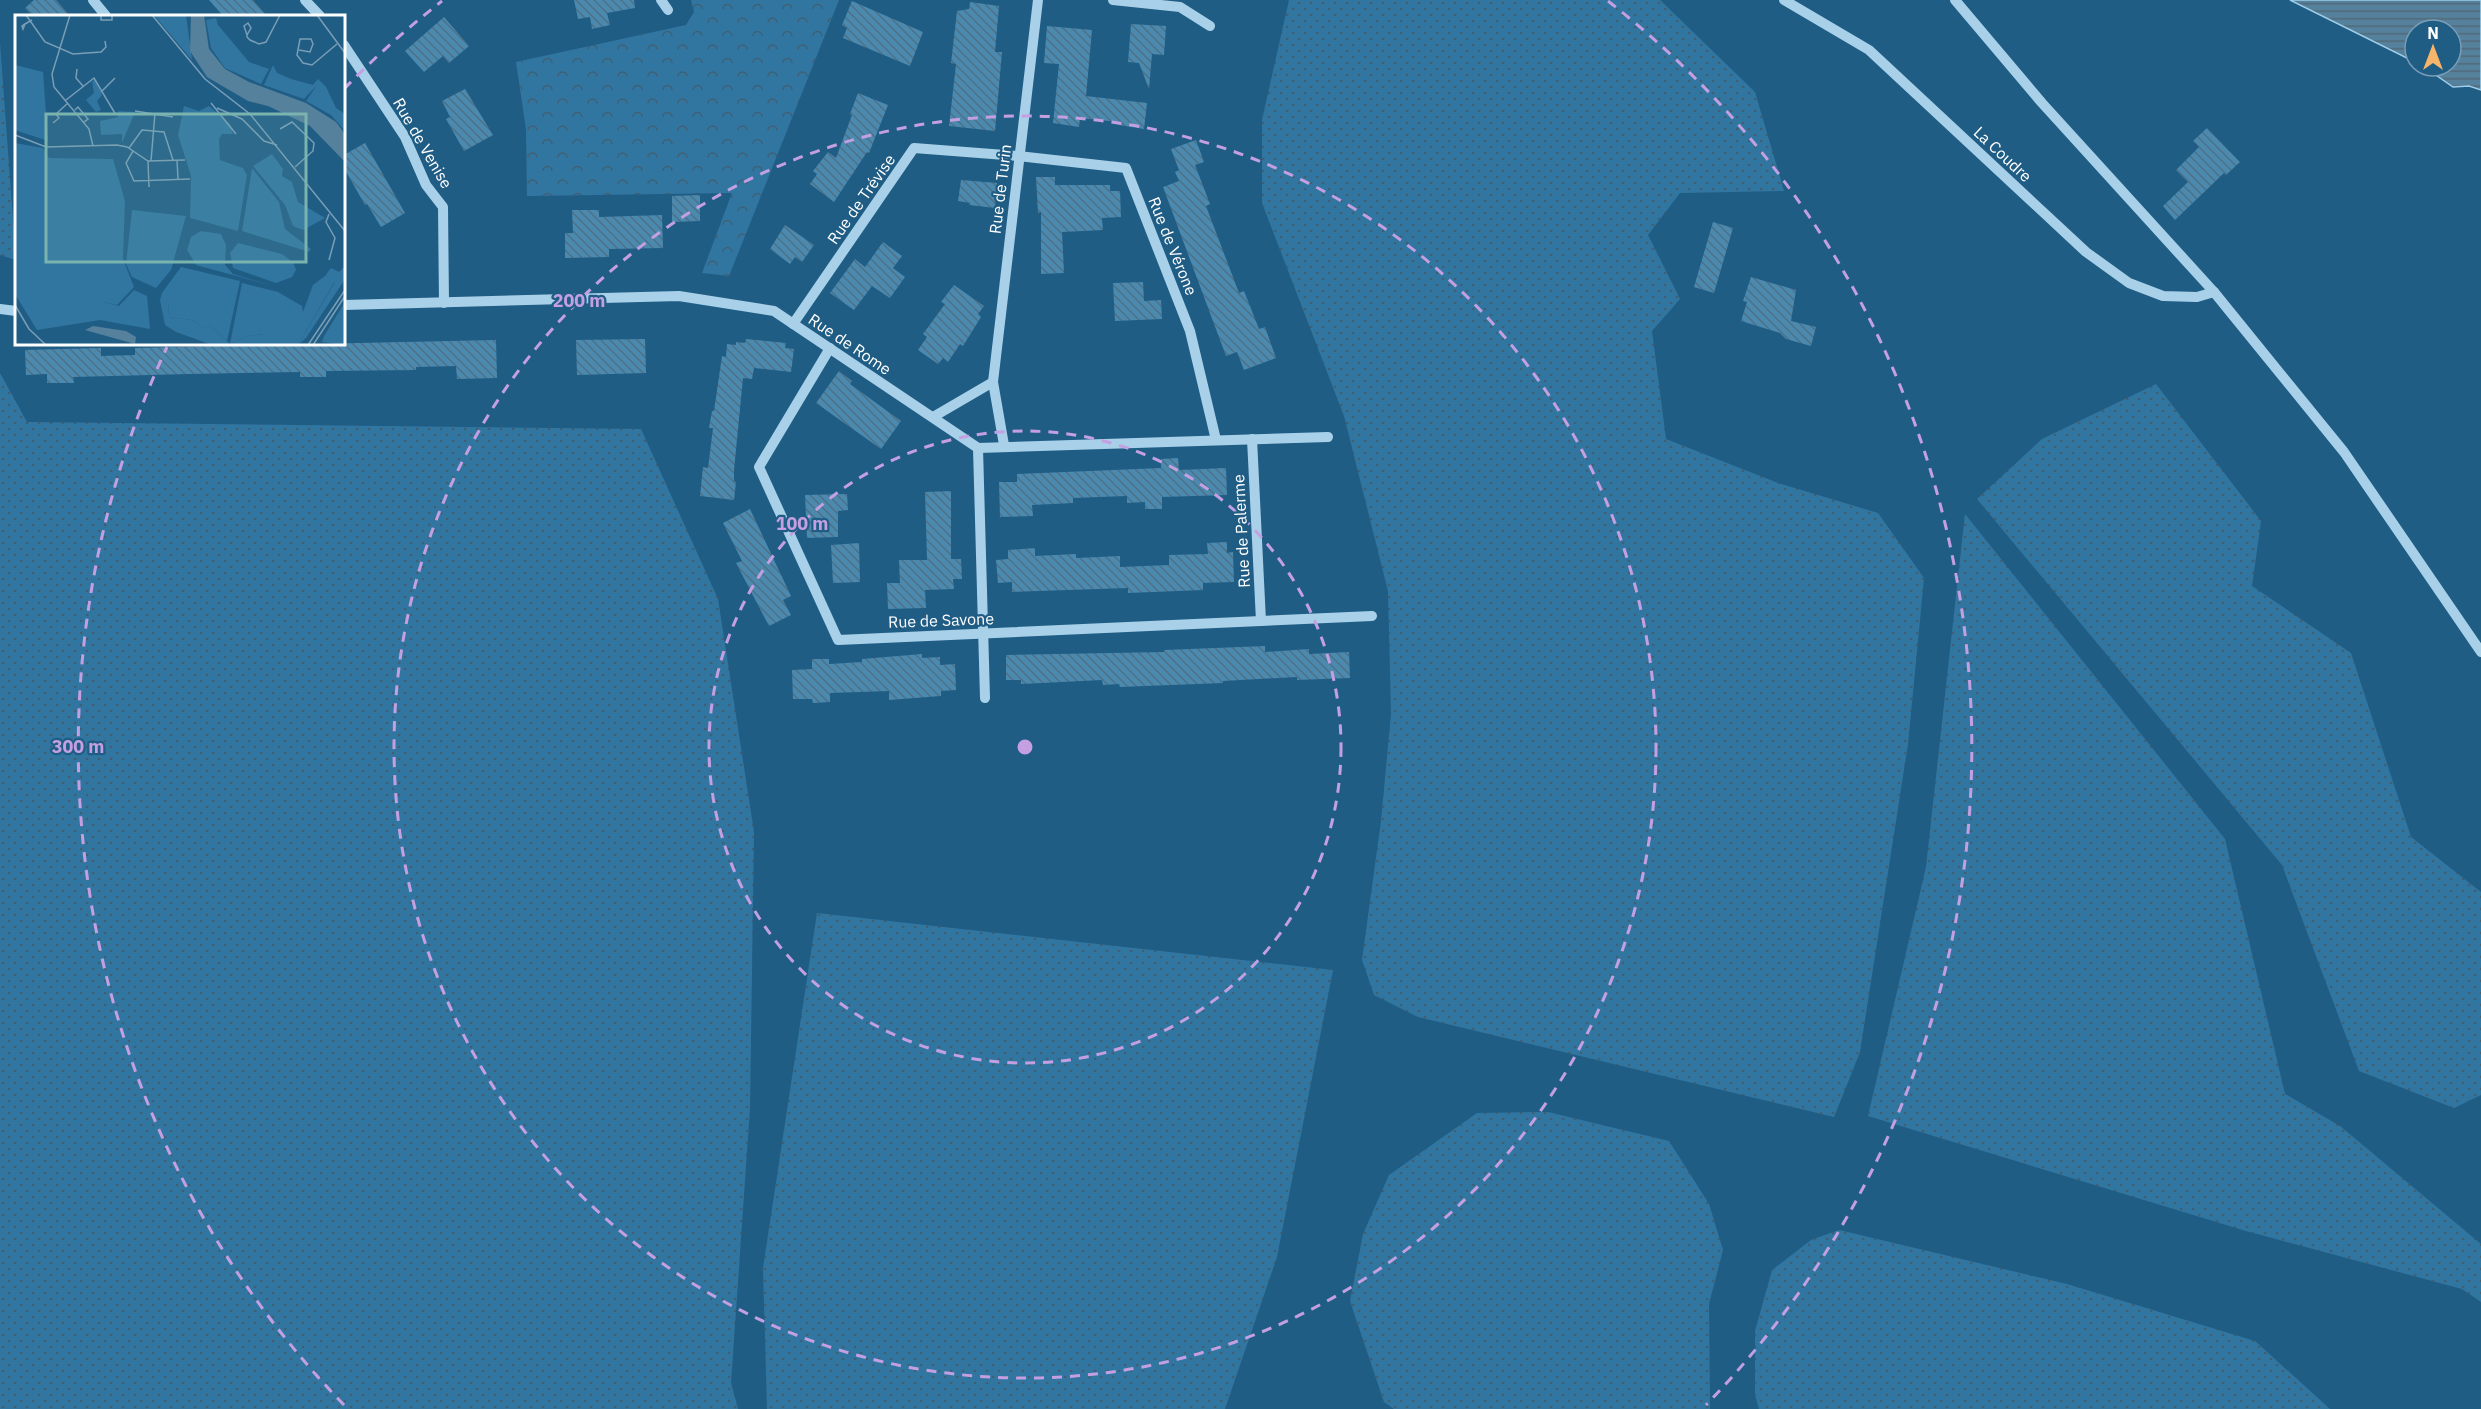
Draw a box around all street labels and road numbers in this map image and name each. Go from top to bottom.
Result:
street label: Rue de Venise [389,94,457,192]
street label: La Coudre [1970,122,2036,186]
street label: Rue de Turin [985,143,1015,235]
street label: Rue de Trévise [823,150,899,248]
street label: Rue de Vérone [1144,194,1202,298]
street label: Rue de Rome [805,309,895,379]
street label: Rue de Palerme [1228,474,1254,588]
street label: Rue de Savone [888,608,995,632]

